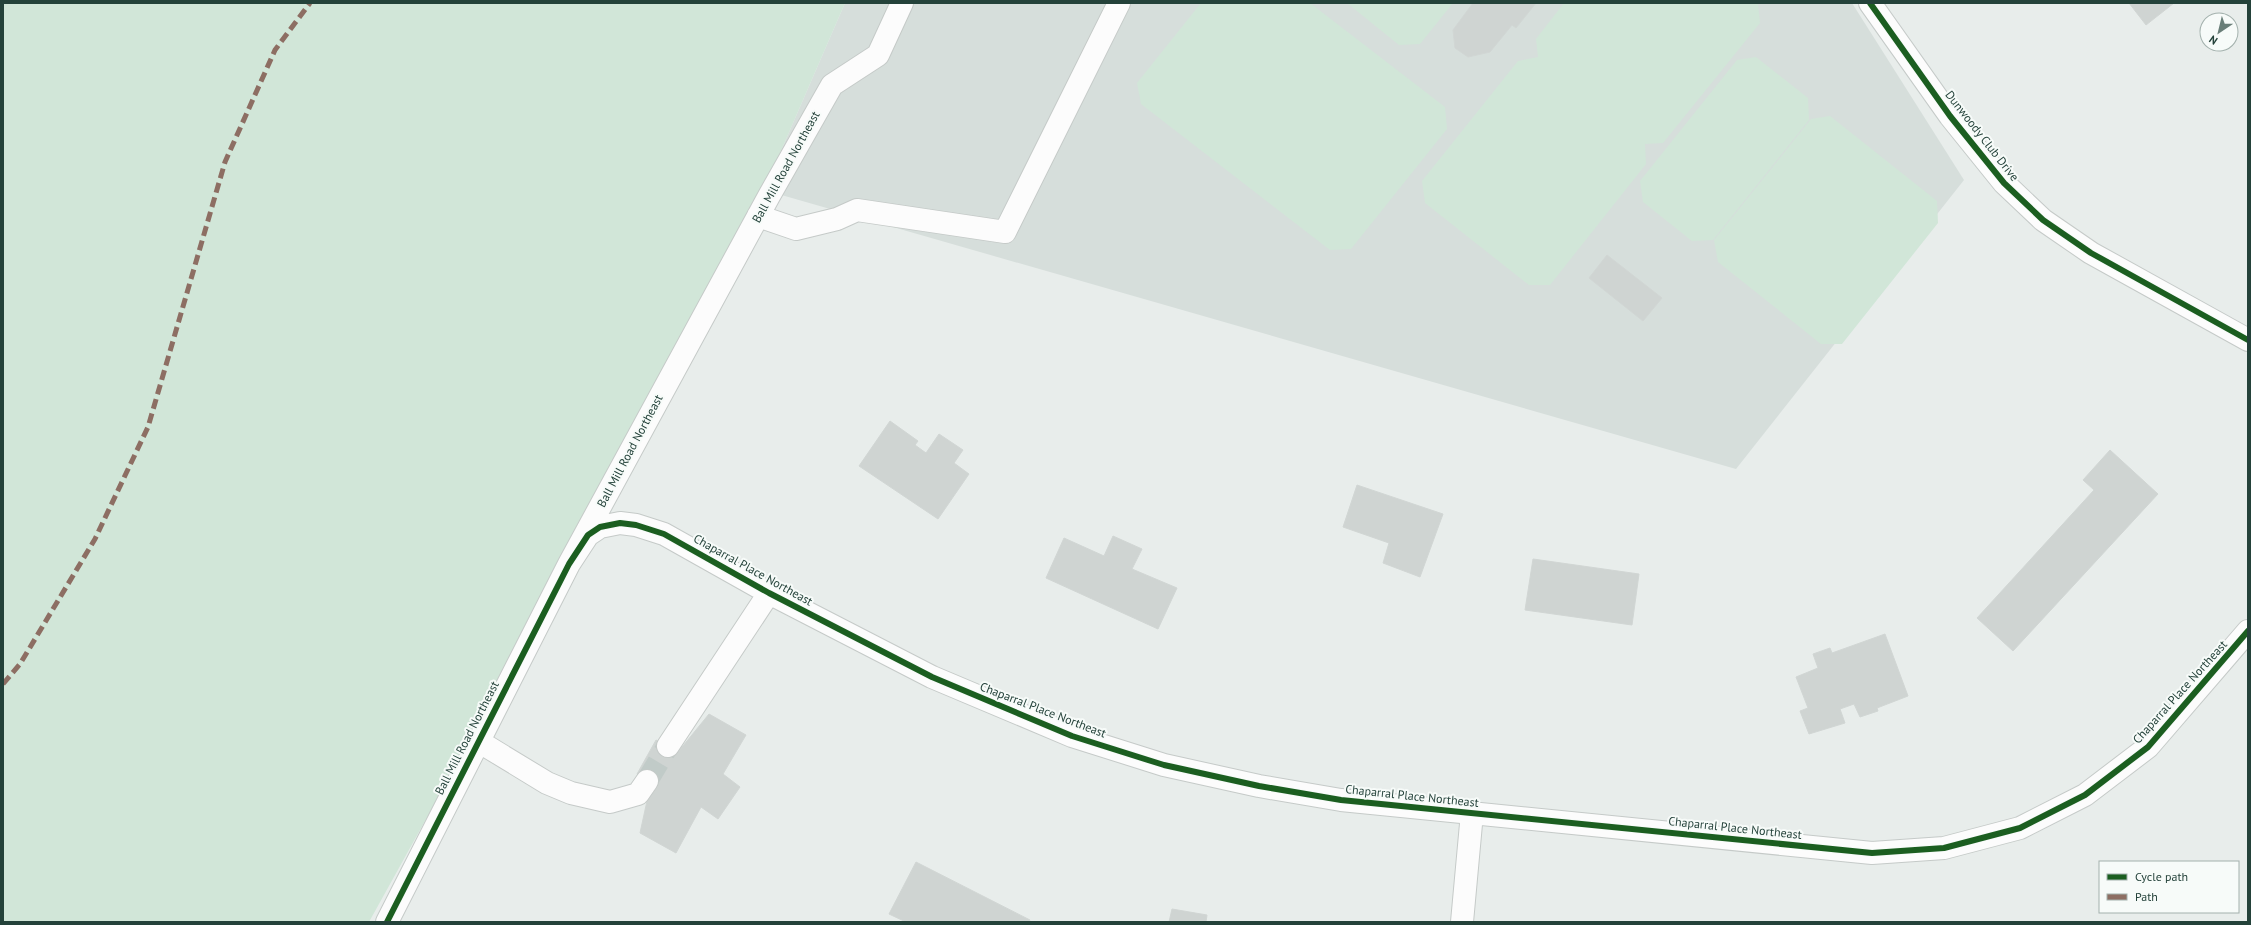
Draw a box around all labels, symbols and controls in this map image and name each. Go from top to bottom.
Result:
north arrow [2199,12,2239,52]
text: N [2206,32,2220,48]
street label: Dunwoody Club Drive [1942,87,2022,184]
street label: Ball Mill Road Northeast [749,108,823,225]
street label: Ball Mill Road Northeast [593,392,666,510]
street label: Chaparral Place Northeast [691,531,815,609]
street label: Chaparral Place Northeast [2129,637,2230,746]
street label: Ball Mill Road Northeast [431,678,502,797]
street label: Chaparral Place Northeast [978,679,1108,741]
street label: Chaparral Place Northeast [1345,781,1479,810]
street label: Chaparral Place Northeast [1668,813,1802,842]
legend [2099,861,2239,913]
text: Cycle path [2135,869,2188,884]
text: Path [2135,889,2158,904]

